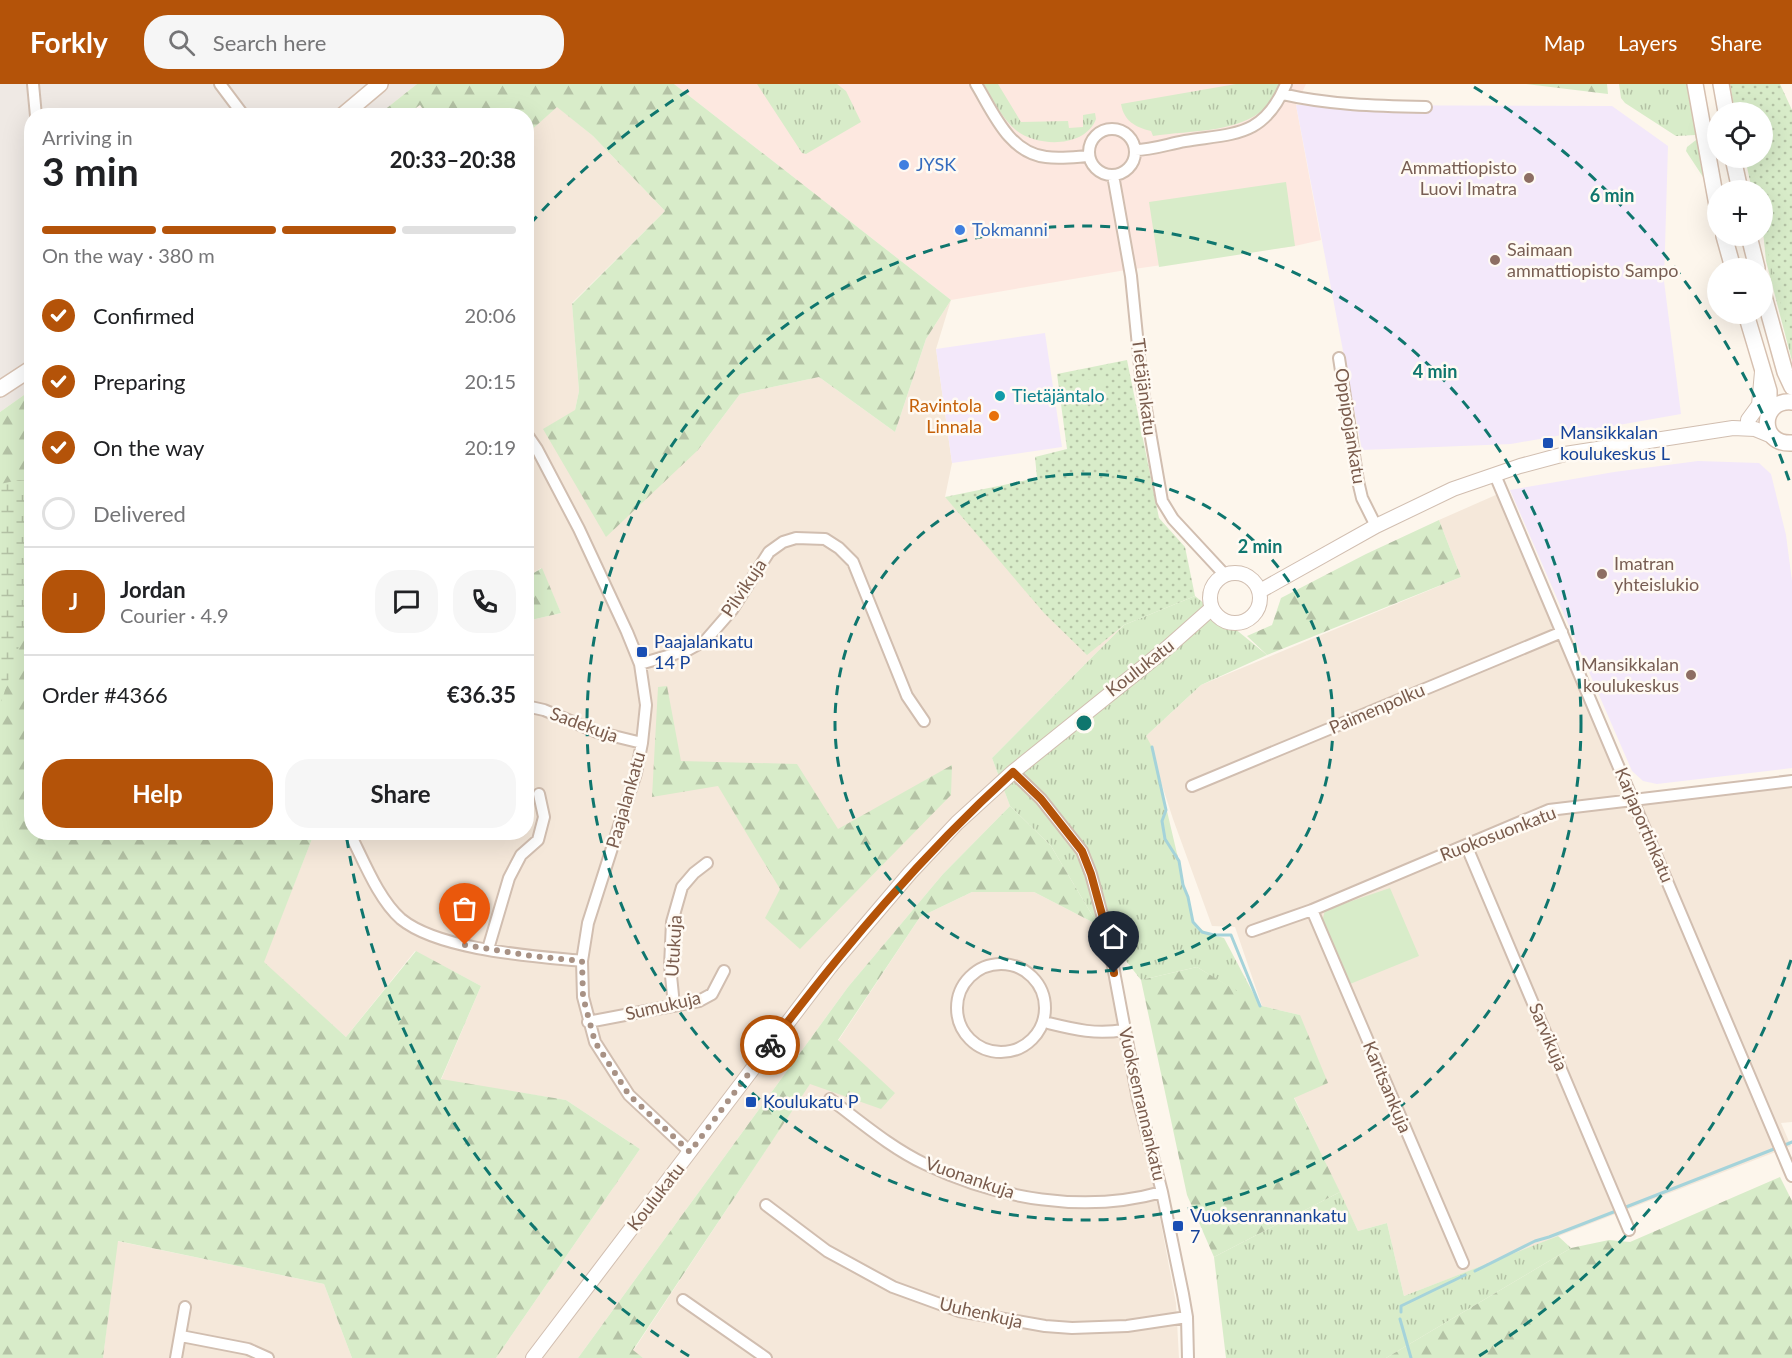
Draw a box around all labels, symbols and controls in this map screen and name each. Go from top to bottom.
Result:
search box [144,15,564,69]
text: Forkly [30,25,108,59]
icon: search [165,26,198,59]
text: Search here [213,29,326,56]
text: Map [1544,30,1585,55]
text: Layers [1618,30,1677,55]
text: Share [1710,30,1762,55]
map controls [1707,102,1773,324]
button: locate [1707,102,1773,168]
text: Arriving in [42,125,133,149]
text: 20:33–20:38 [390,146,516,173]
text: 3 min [42,148,139,194]
place label: JYSK [916,153,956,175]
place label: Ammattiopisto Luovi Imatra [1401,156,1517,199]
marker: JYSK [897,158,911,172]
marker: Ammattiopisto Luovi Imatra [1522,171,1536,185]
button: + [1707,180,1773,246]
text: 6 min [1590,184,1634,206]
place label: Tokmanni [972,218,1048,240]
marker: Tokmanni [953,223,967,237]
place label: Saimaan ammattiopisto Sampo [1507,238,1678,281]
text: On the way · 380 m [42,243,215,267]
marker: Saimaan ammattiopisto Sampo [1488,253,1502,267]
button: − [1707,258,1773,324]
icon: check [42,299,75,332]
text: Confirmed [93,302,195,329]
text: 20:06 [465,303,516,327]
street label: Tietäjänkatu [1128,337,1162,437]
text: 4 min [1413,360,1457,382]
icon: check [42,365,75,398]
street label: Oppipojankatu [1331,366,1371,485]
text: Preparing [93,368,185,395]
text: 20:15 [465,369,516,393]
place label: Tietäjäntalo [1012,384,1105,406]
marker: Tietäjäntalo [993,389,1007,403]
place label: Ravintola Linnala [909,394,982,437]
marker: Ravintola Linnala [987,409,1001,423]
place label: Mansikkalan koulukeskus L [1560,421,1670,464]
icon: check [42,431,75,464]
text: On the way [93,434,204,461]
text: 20:19 [465,435,516,459]
marker: Mansikkalan koulukeskus L [1541,436,1555,450]
text: Delivered [93,500,186,527]
text: 2 min [1238,535,1282,557]
place label: Imatran yhteislukio [1614,552,1699,595]
street label: Pilvikuja [716,554,771,621]
marker: Imatran yhteislukio [1595,567,1609,581]
button: chat [375,570,438,633]
button: phone [453,570,516,633]
text: Jordan [120,576,186,603]
text: J [69,588,78,615]
text: Courier · 4.9 [120,603,229,627]
place label: Paajalankatu 14 P [654,630,753,673]
street label: Koulukatu [1101,634,1178,701]
marker: Paajalankatu 14 P [635,645,649,659]
place label: Mansikkalan koulukeskus [1581,653,1679,696]
marker: Mansikkalan koulukeskus [1684,668,1698,682]
street label: Paimenpolku [1325,678,1428,738]
text: Order #4366 [42,681,168,708]
text: €36.35 [447,681,516,708]
street label: Sadekuja [547,702,621,746]
centre of rings [1074,713,1094,733]
street label: Paajalankatu [601,749,649,851]
button: Help [42,759,273,828]
button: Share [285,759,516,828]
street label: Karjaportinkatu [1611,764,1679,886]
street label: Ruokosuonkatu [1437,801,1559,865]
pin [439,883,490,945]
icon: bag [448,892,481,925]
pin [1088,911,1139,973]
street label: Utukuja [660,914,686,977]
icon: home [1097,920,1130,953]
street label: Sumukuja [623,986,703,1024]
street label: Sarvikuja [1525,1000,1573,1074]
courier [740,1015,800,1075]
street label: Vuoksenrannankatu [1115,1025,1171,1183]
icon: bike [754,1029,787,1062]
street label: Karitsankuja [1359,1037,1417,1136]
place label: Koulukatu P [763,1090,859,1112]
marker: Koulukatu P [744,1095,758,1109]
street label: Vuonankuja [923,1152,1018,1203]
street label: Koulukatu [622,1158,689,1235]
place label: Vuoksenrannankatu 7 [1190,1204,1347,1247]
marker: Vuoksenrannankatu 7 [1171,1219,1185,1233]
street label: Uuhenkuja [937,1292,1025,1332]

